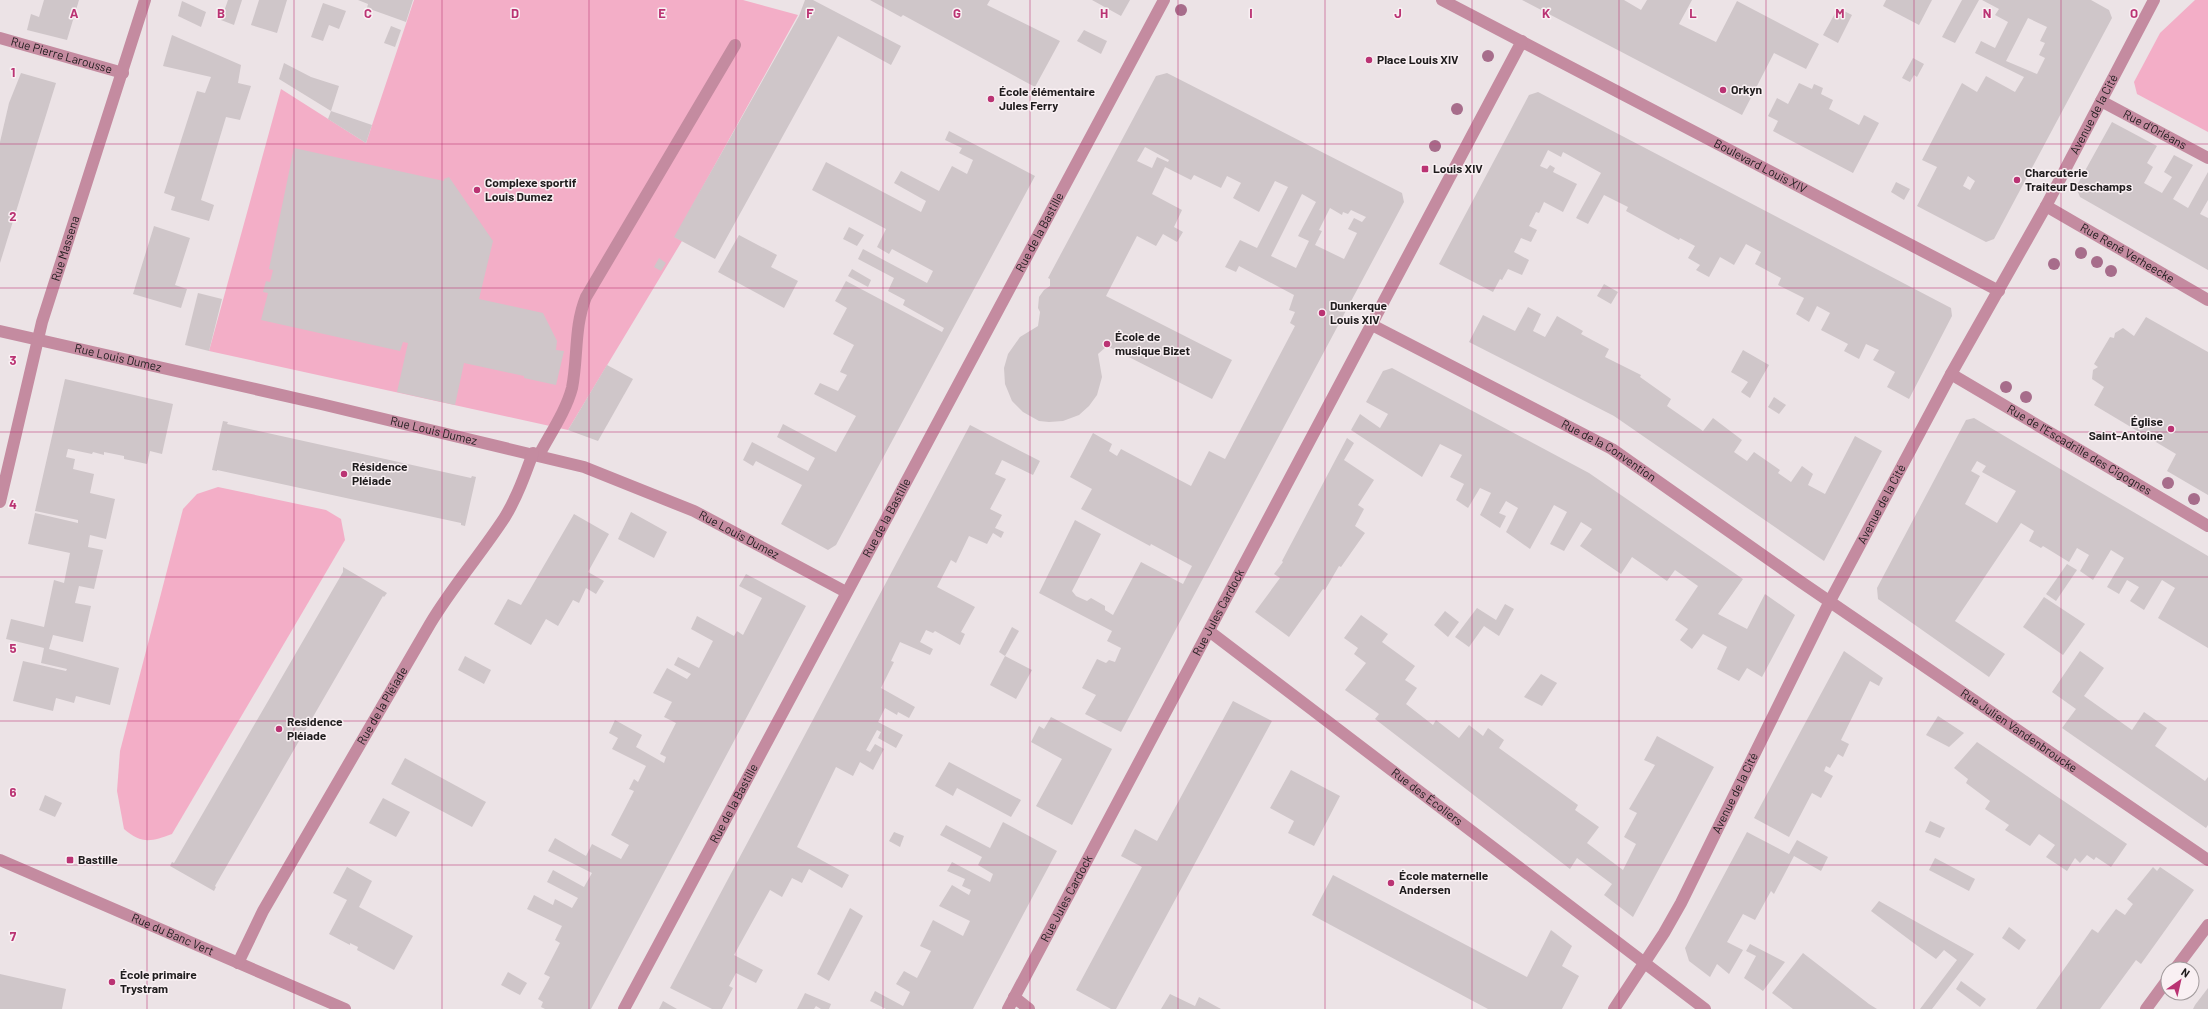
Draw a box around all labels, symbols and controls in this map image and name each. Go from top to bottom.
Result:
text: A [70,5,79,21]
text: B [217,5,225,21]
text: C [364,5,372,21]
text: D [511,5,519,21]
text: E [658,5,666,21]
text: F [806,5,814,21]
text: G [953,5,961,21]
text: H [1100,5,1108,21]
text: I [1249,5,1253,21]
text: J [1394,5,1402,21]
text: K [1542,5,1550,21]
text: L [1689,5,1697,21]
text: M [1835,5,1845,21]
text: N [1983,5,1991,21]
text: O [2130,5,2138,21]
street label: Rue Pierre Larousse [10,33,114,76]
place label: Place Louis XIV [1377,52,1459,66]
marker: Place Louis XIV [1364,55,1374,65]
text: 1 [11,64,15,80]
street label: Avenue de la Cité [2067,71,2120,156]
place label: Orkyn [1731,82,1762,96]
place label: École élémentaire Jules Ferry [999,84,1095,112]
marker: Orkyn [1718,85,1728,95]
marker: École élémentaire Jules Ferry [986,94,996,104]
street label: Rue d'Orléans [2121,106,2190,152]
street label: Boulevard Louis XIV [1712,135,1809,195]
place label: Louis XIV [1433,161,1483,175]
marker: Louis XIV [1420,164,1430,174]
place label: Charcuterie Traiteur Deschamps [2025,165,2132,193]
place label: Complexe sportif Louis Dumez [485,175,577,203]
marker: Charcuterie Traiteur Deschamps [2012,175,2022,185]
marker: Complexe sportif Louis Dumez [472,185,482,195]
street label: Rue de la Bastille [1012,190,1066,274]
text: 2 [9,208,17,224]
street label: Rue Massena [48,214,82,283]
street label: Rue René Verheecke [2078,220,2177,285]
place label: Dunkerque Louis XIV [1330,298,1388,326]
marker: Dunkerque Louis XIV [1317,308,1327,318]
place label: École de musique Bizet [1115,329,1190,357]
marker: École de musique Bizet [1102,339,1112,349]
street label: Rue Louis Dumez [73,340,163,374]
text: 3 [9,352,17,368]
street label: Rue de l'Escadrille des Cigognes [2005,401,2155,497]
street label: Rue Louis Dumez [389,413,479,447]
place label: Église Saint-Antoine [2089,414,2163,442]
street label: Rue de la Convention [1559,416,1659,484]
marker: Église Saint-Antoine [2166,424,2176,434]
place label: Résidence Pléiade [352,459,408,487]
street label: Avenue de la Cité [1854,461,1908,546]
marker: Résidence Pléiade [339,469,349,479]
street label: Rue de la Bastille [859,475,913,560]
text: 4 [9,496,17,512]
street label: Rue Louis Dumez [697,507,782,561]
street label: Rue Jules Cardock [1189,566,1246,658]
text: 5 [9,640,17,656]
street label: Rue de la Pléiade [353,664,410,747]
street label: Rue Julien Vandenbroucke [1958,685,2080,775]
place label: Residence Pléiade [287,714,343,742]
marker: Residence Pléiade [274,724,284,734]
street label: Avenue de la Cité [1709,750,1760,835]
street label: Rue de la Bastille [706,761,760,845]
street label: Rue des Écoliers [1389,765,1466,828]
text: 6 [10,784,17,800]
place label: Bastille [78,852,118,866]
street label: Rue Jules Cardock [1037,852,1094,944]
marker: Bastille [65,855,75,865]
place label: École maternelle Andersen [1399,868,1489,896]
marker: École maternelle Andersen [1386,878,1396,888]
street label: Rue du Banc Vert [130,910,216,958]
text: 7 [10,928,17,944]
north arrow [2160,961,2200,1001]
text: N [2179,965,2193,980]
place label: École primaire Trystram [120,967,197,995]
marker: École primaire Trystram [107,977,117,987]

